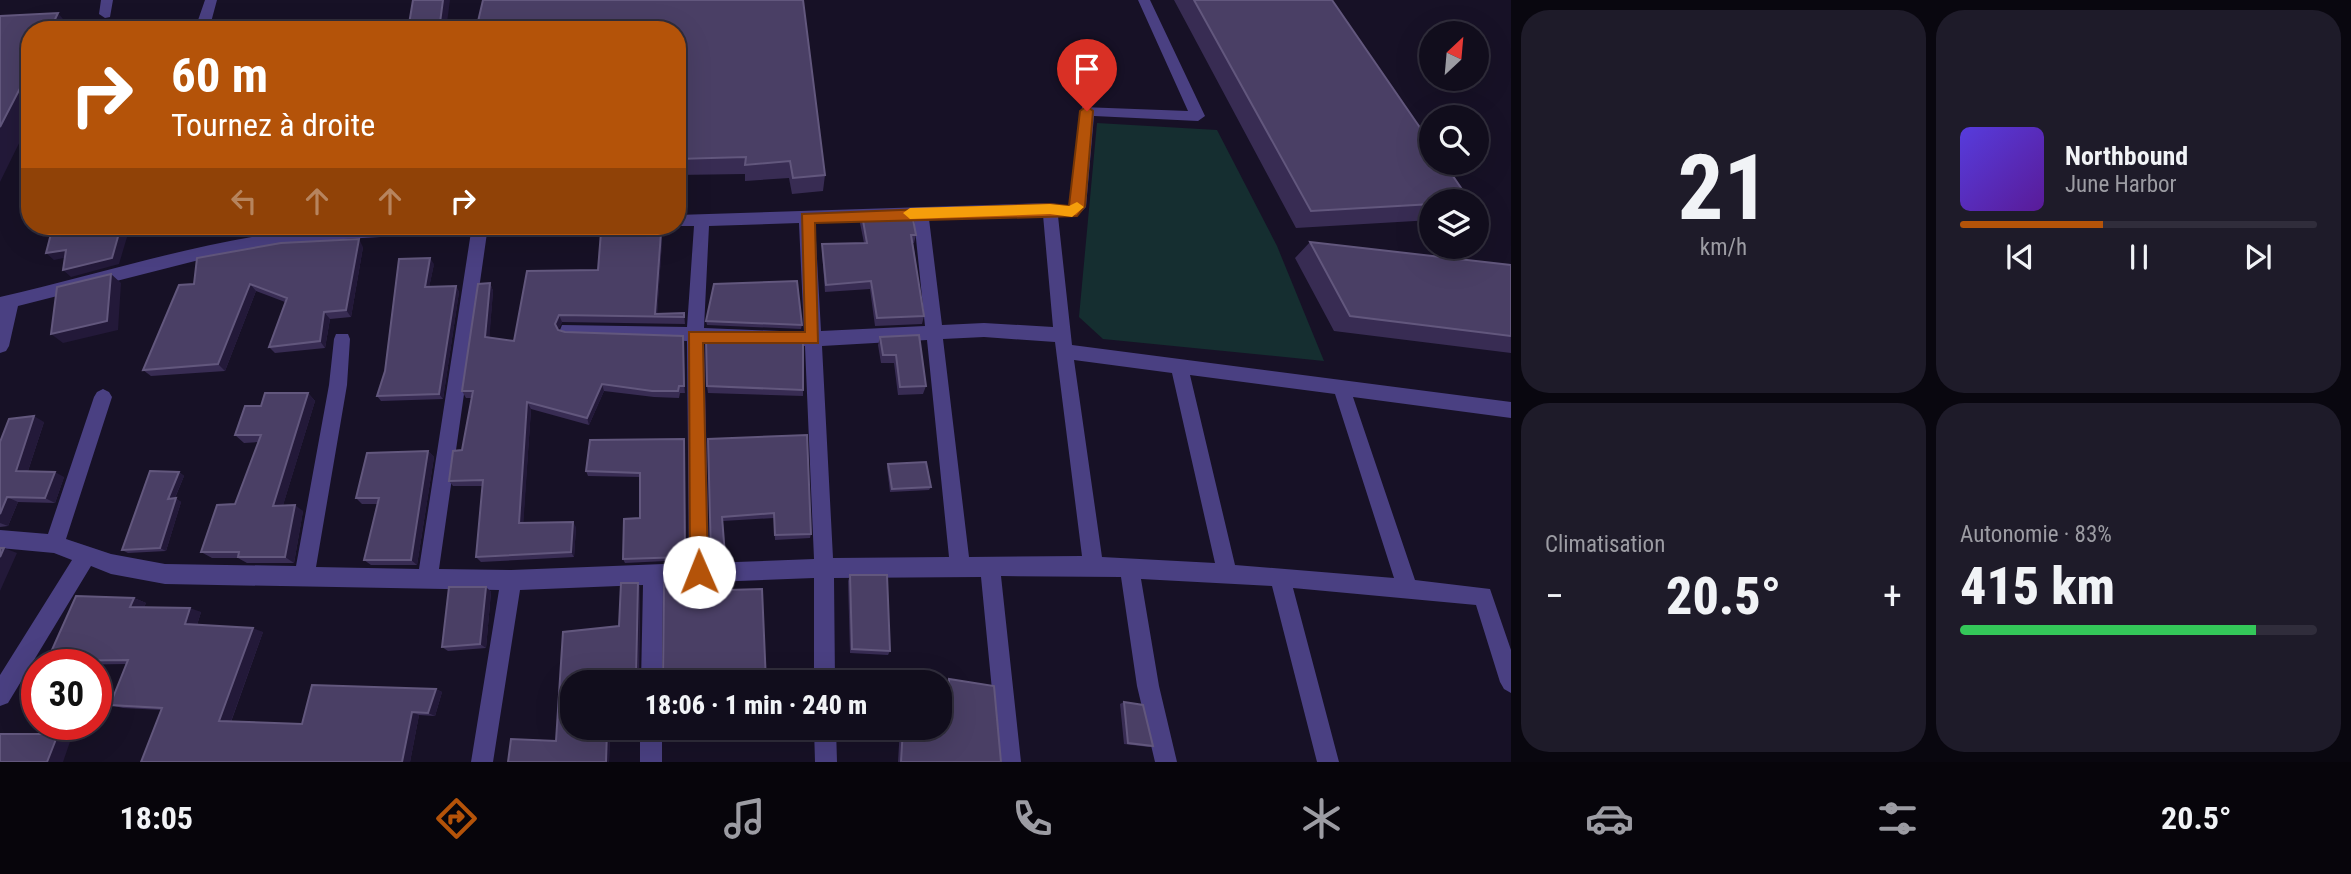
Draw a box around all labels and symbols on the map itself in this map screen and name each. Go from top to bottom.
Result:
north arrow [1419,21,1489,91]
pin [1057,39,1117,111]
position arrow [662,535,736,609]
speed limit sign: 30 [21,649,112,740]

